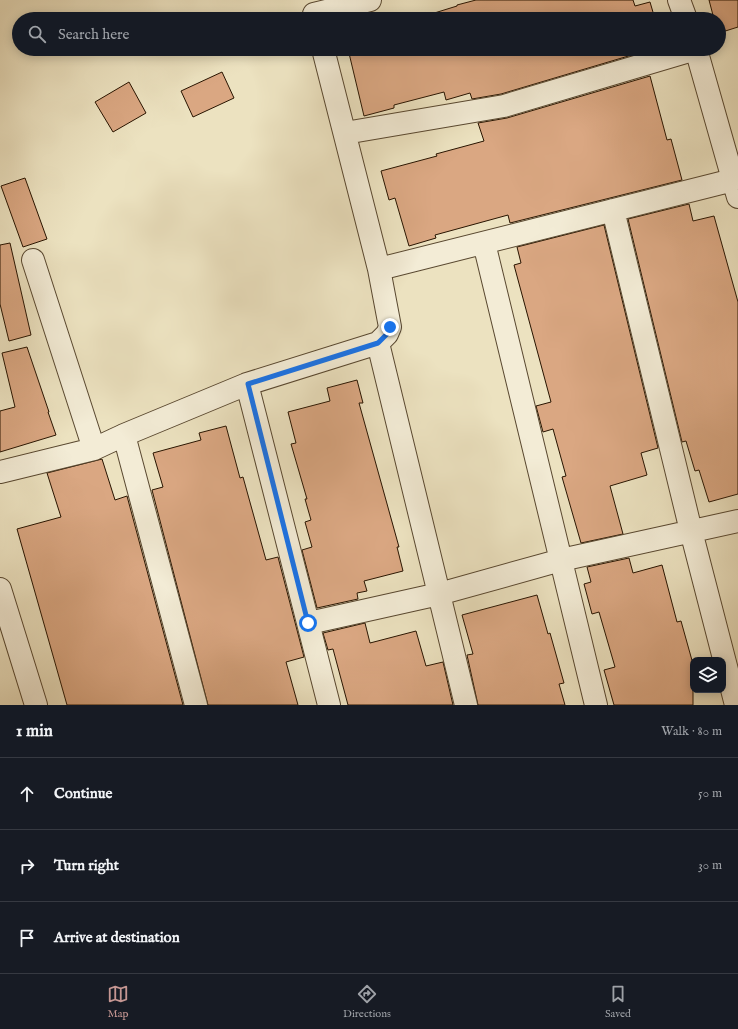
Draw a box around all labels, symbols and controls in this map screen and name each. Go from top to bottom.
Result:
search box [12,12,726,56]
icon: search [26,23,48,45]
text: Search here [58,25,129,44]
route end [381,318,399,336]
route start [299,614,317,632]
map controls [690,657,726,693]
button: layers [690,657,726,693]
text: 1 min [16,721,53,742]
text: Walk · 80 m [661,723,722,740]
icon: ahead [16,783,38,805]
text: Continue [54,784,112,803]
text: 50 m [698,785,722,802]
icon: right [16,855,38,877]
text: Turn right [54,856,119,875]
text: 30 m [698,857,722,874]
icon: arrive [16,927,38,949]
text: Arrive at destination [54,928,180,947]
tab: Map [107,983,129,1021]
tab: Directions [343,983,391,1021]
tab: Saved [605,983,631,1021]

